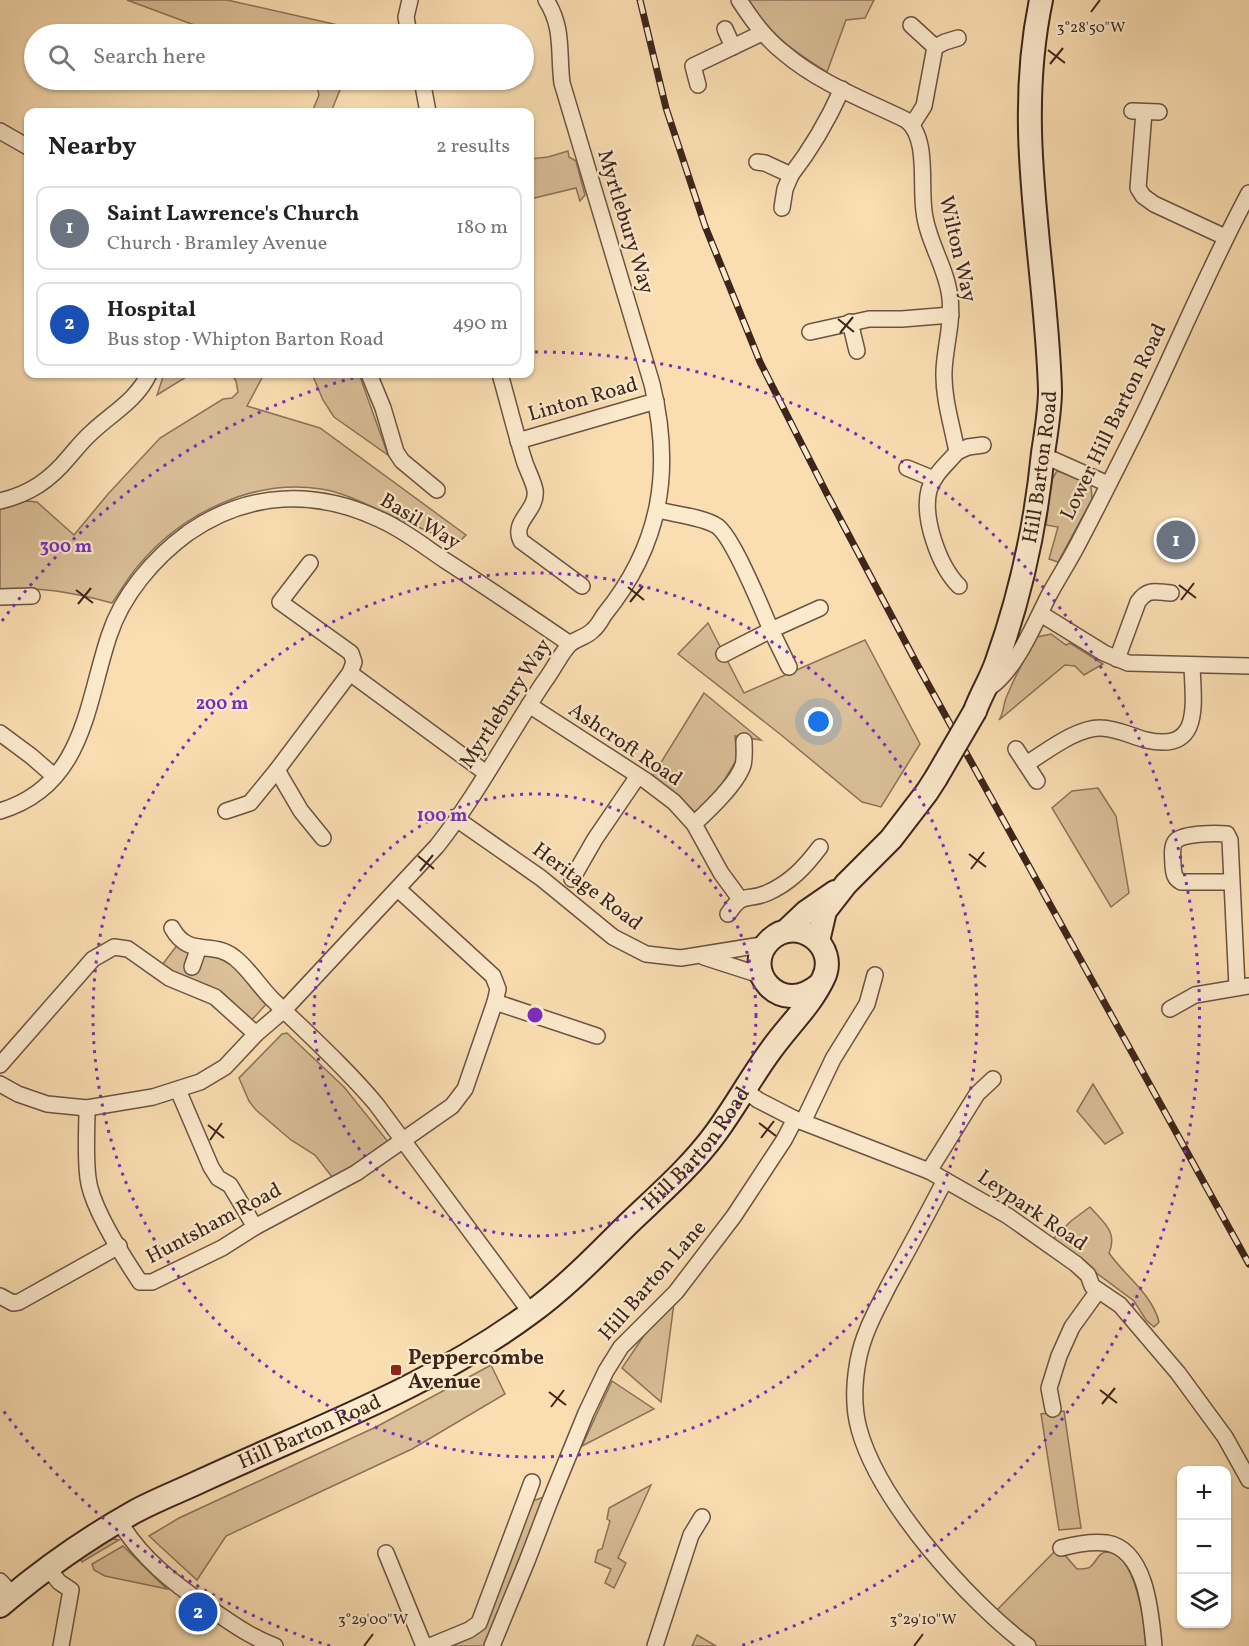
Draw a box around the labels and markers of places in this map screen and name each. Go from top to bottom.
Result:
pin: 1 [1156,518,1196,562]
centre of rings [525,1005,545,1025]
place label: Peppercombe Avenue [408,1344,544,1397]
marker: Peppercombe Avenue [389,1363,403,1377]
pin: 2 [178,1590,218,1634]

